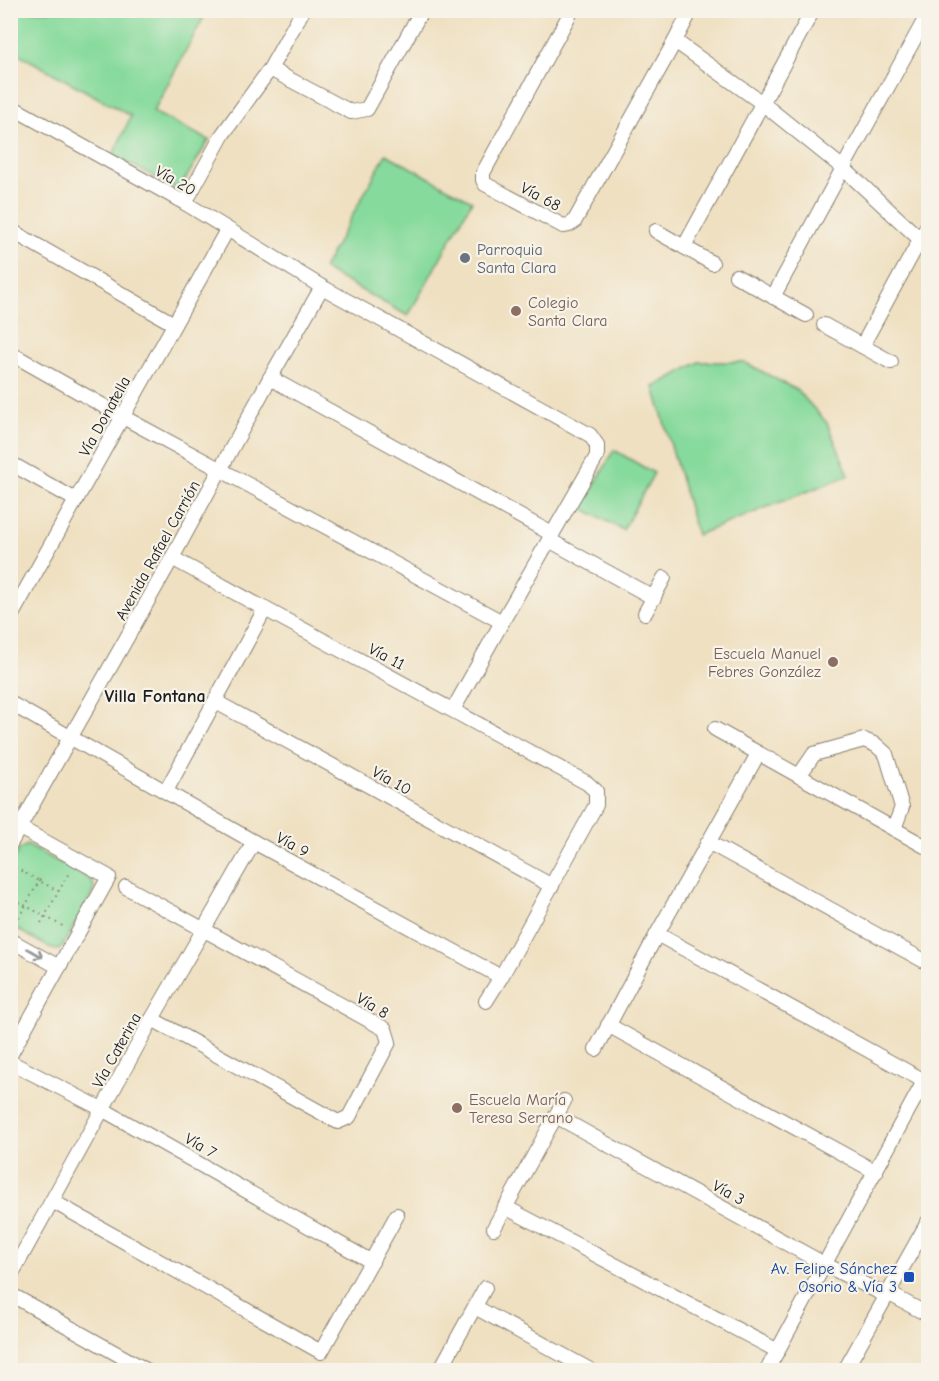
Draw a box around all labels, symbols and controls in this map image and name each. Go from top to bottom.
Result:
street label: Vía 20 [152,162,199,200]
street label: Vía 68 [517,179,564,215]
place label: Parroquia Santa Clara [477,241,557,277]
marker: Parroquia Santa Clara [458,251,472,265]
place label: Colegio Santa Clara [528,294,608,330]
marker: Colegio Santa Clara [509,304,523,318]
street label: Vía Donatella [75,373,134,460]
street label: Avenida Rafael Carrión [112,478,204,623]
street label: Vía 11 [365,640,408,674]
place label: Escuela Manuel Febres González [708,645,821,681]
marker: Escuela Manuel Febres González [826,655,840,669]
district label: Villa Fontana [104,686,206,707]
street label: Vía 10 [369,763,414,799]
street label: Vía 9 [273,829,312,861]
one-way arrow [26,948,43,960]
street label: Vía 8 [353,989,392,1022]
street label: Vía Caterina [89,1010,145,1091]
place label: Escuela María Teresa Serrano [469,1091,573,1127]
marker: Escuela María Teresa Serrano [450,1101,464,1115]
street label: Vía 7 [182,1130,220,1162]
street label: Vía 3 [709,1177,748,1209]
place label: Av. Felipe Sánchez Osorio & Vía 3 [771,1260,897,1296]
marker: Av. Felipe Sánchez Osorio & Vía 3 [902,1270,916,1284]

